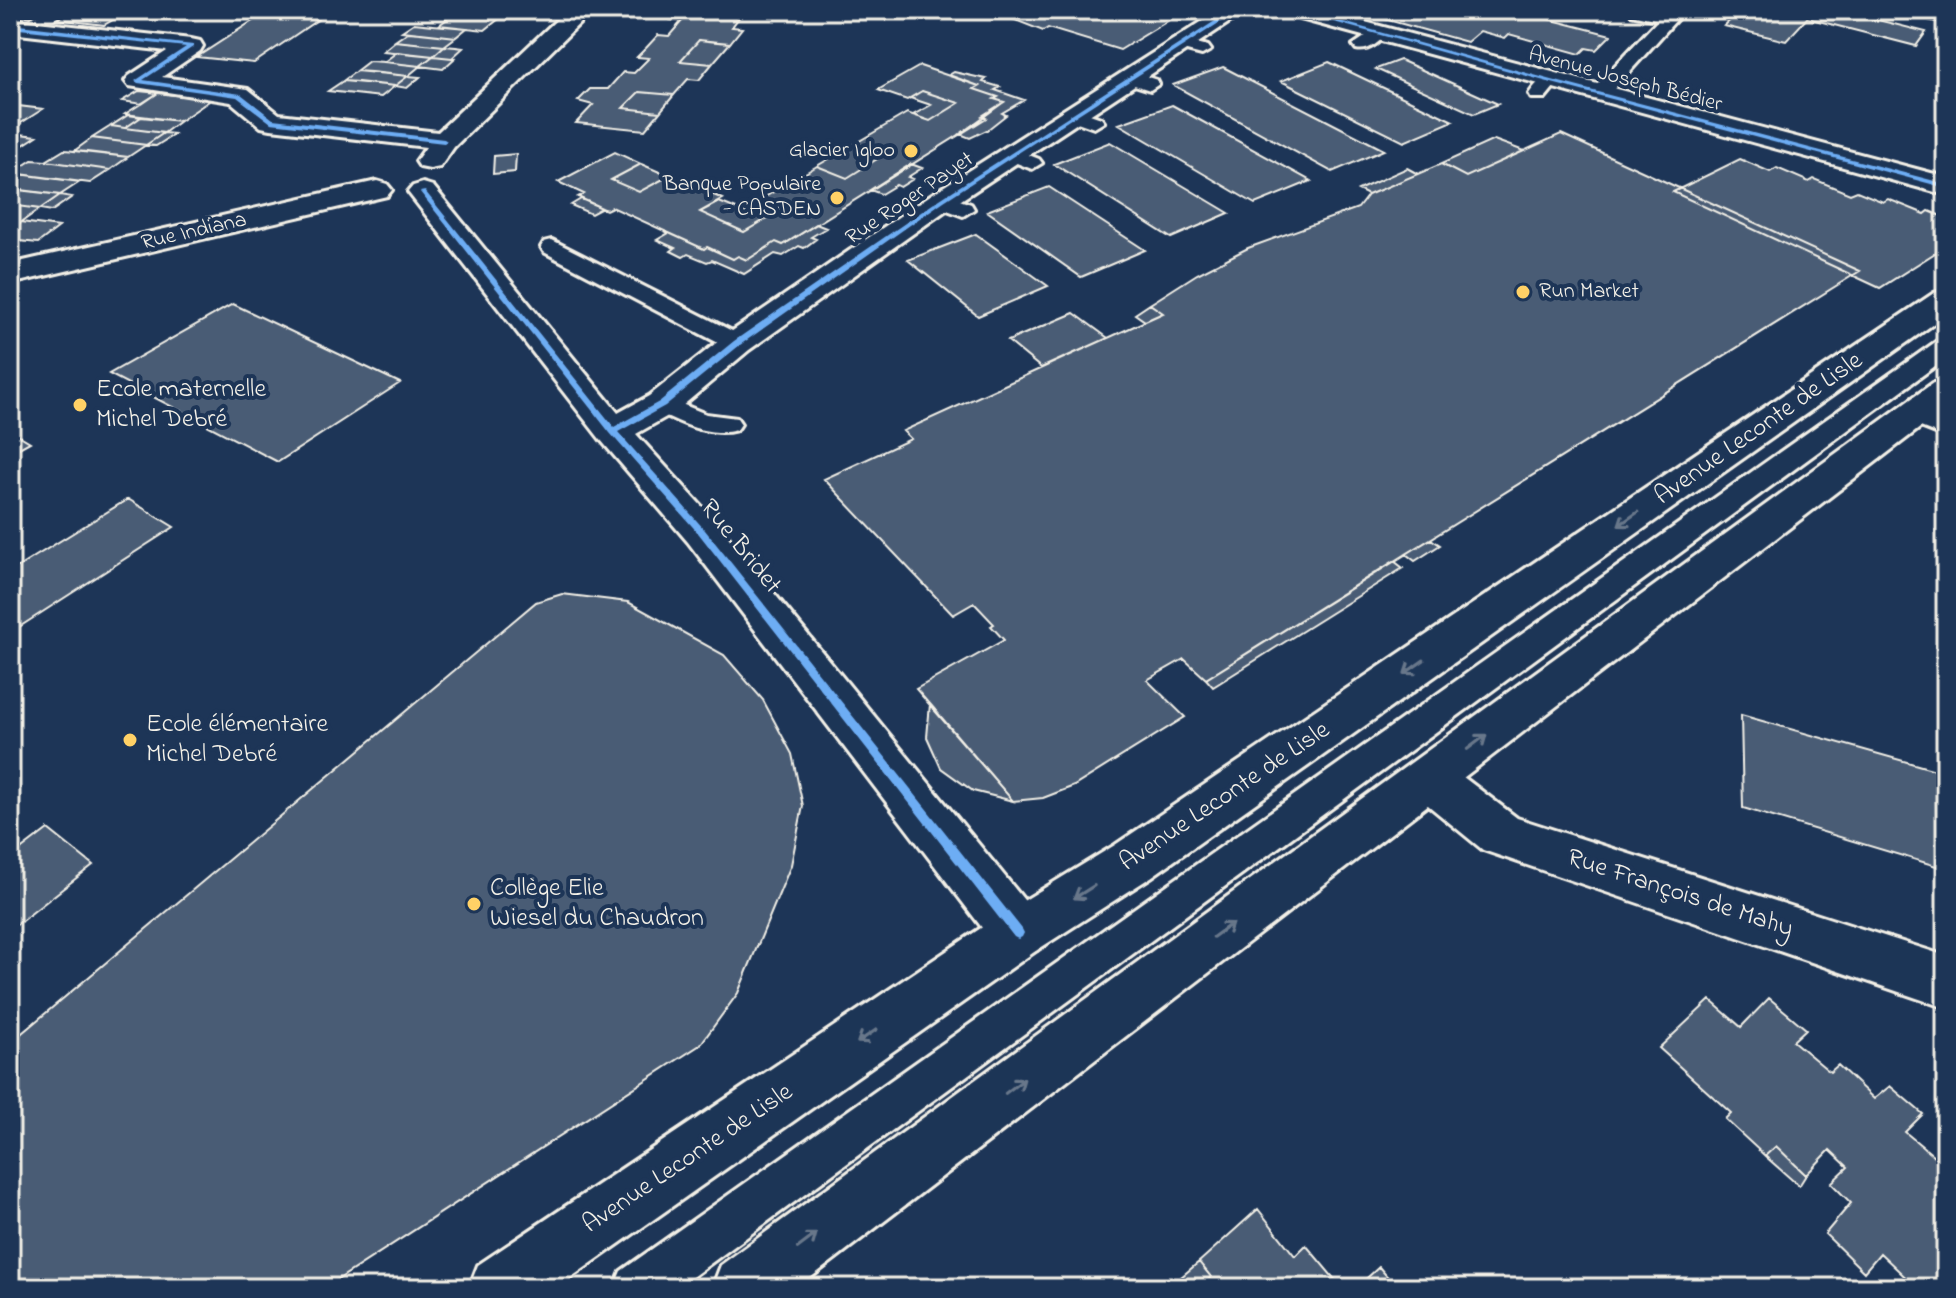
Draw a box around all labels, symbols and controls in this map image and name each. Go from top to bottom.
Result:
street label: Avenue Joseph Bédier [1525,39,1726,121]
place label: Glacier Igloo [789,135,895,168]
marker: Glacier Igloo [902,142,920,160]
street label: Rue Roger Payet [839,144,982,255]
place label: Banque Populaire - CASDEN [662,169,821,226]
marker: Banque Populaire - CASDEN [828,189,846,207]
street label: Rue Indiana [138,204,250,260]
place label: Run Market [1539,276,1640,308]
marker: Run Market [1514,283,1532,301]
street label: Avenue Leconte de Lisle [1647,343,1871,515]
place label: Ecole maternelle Michel Debré [96,371,266,439]
marker: Ecole maternelle Michel Debré [71,396,89,414]
street label: Rue Bridet [690,491,790,603]
one-way arrow [1618,511,1640,527]
one-way arrow [1404,659,1426,675]
place label: Ecole élémentaire Michel Debré [146,706,328,774]
street label: Avenue Leconte de Lisle [1112,712,1338,882]
marker: Ecole élémentaire Michel Debré [121,731,139,749]
one-way arrow [1466,733,1487,750]
street label: Rue François de Mahy [1562,839,1798,949]
place label: Collège Elie Wiesel du Chaudron [490,870,704,938]
one-way arrow [1073,883,1095,900]
marker: Collège Elie Wiesel du Chaudron [465,895,483,913]
one-way arrow [1212,921,1233,938]
one-way arrow [857,1028,879,1044]
street label: Avenue Leconte de Lisle [575,1074,801,1244]
one-way arrow [1004,1077,1025,1094]
one-way arrow [796,1233,817,1250]

